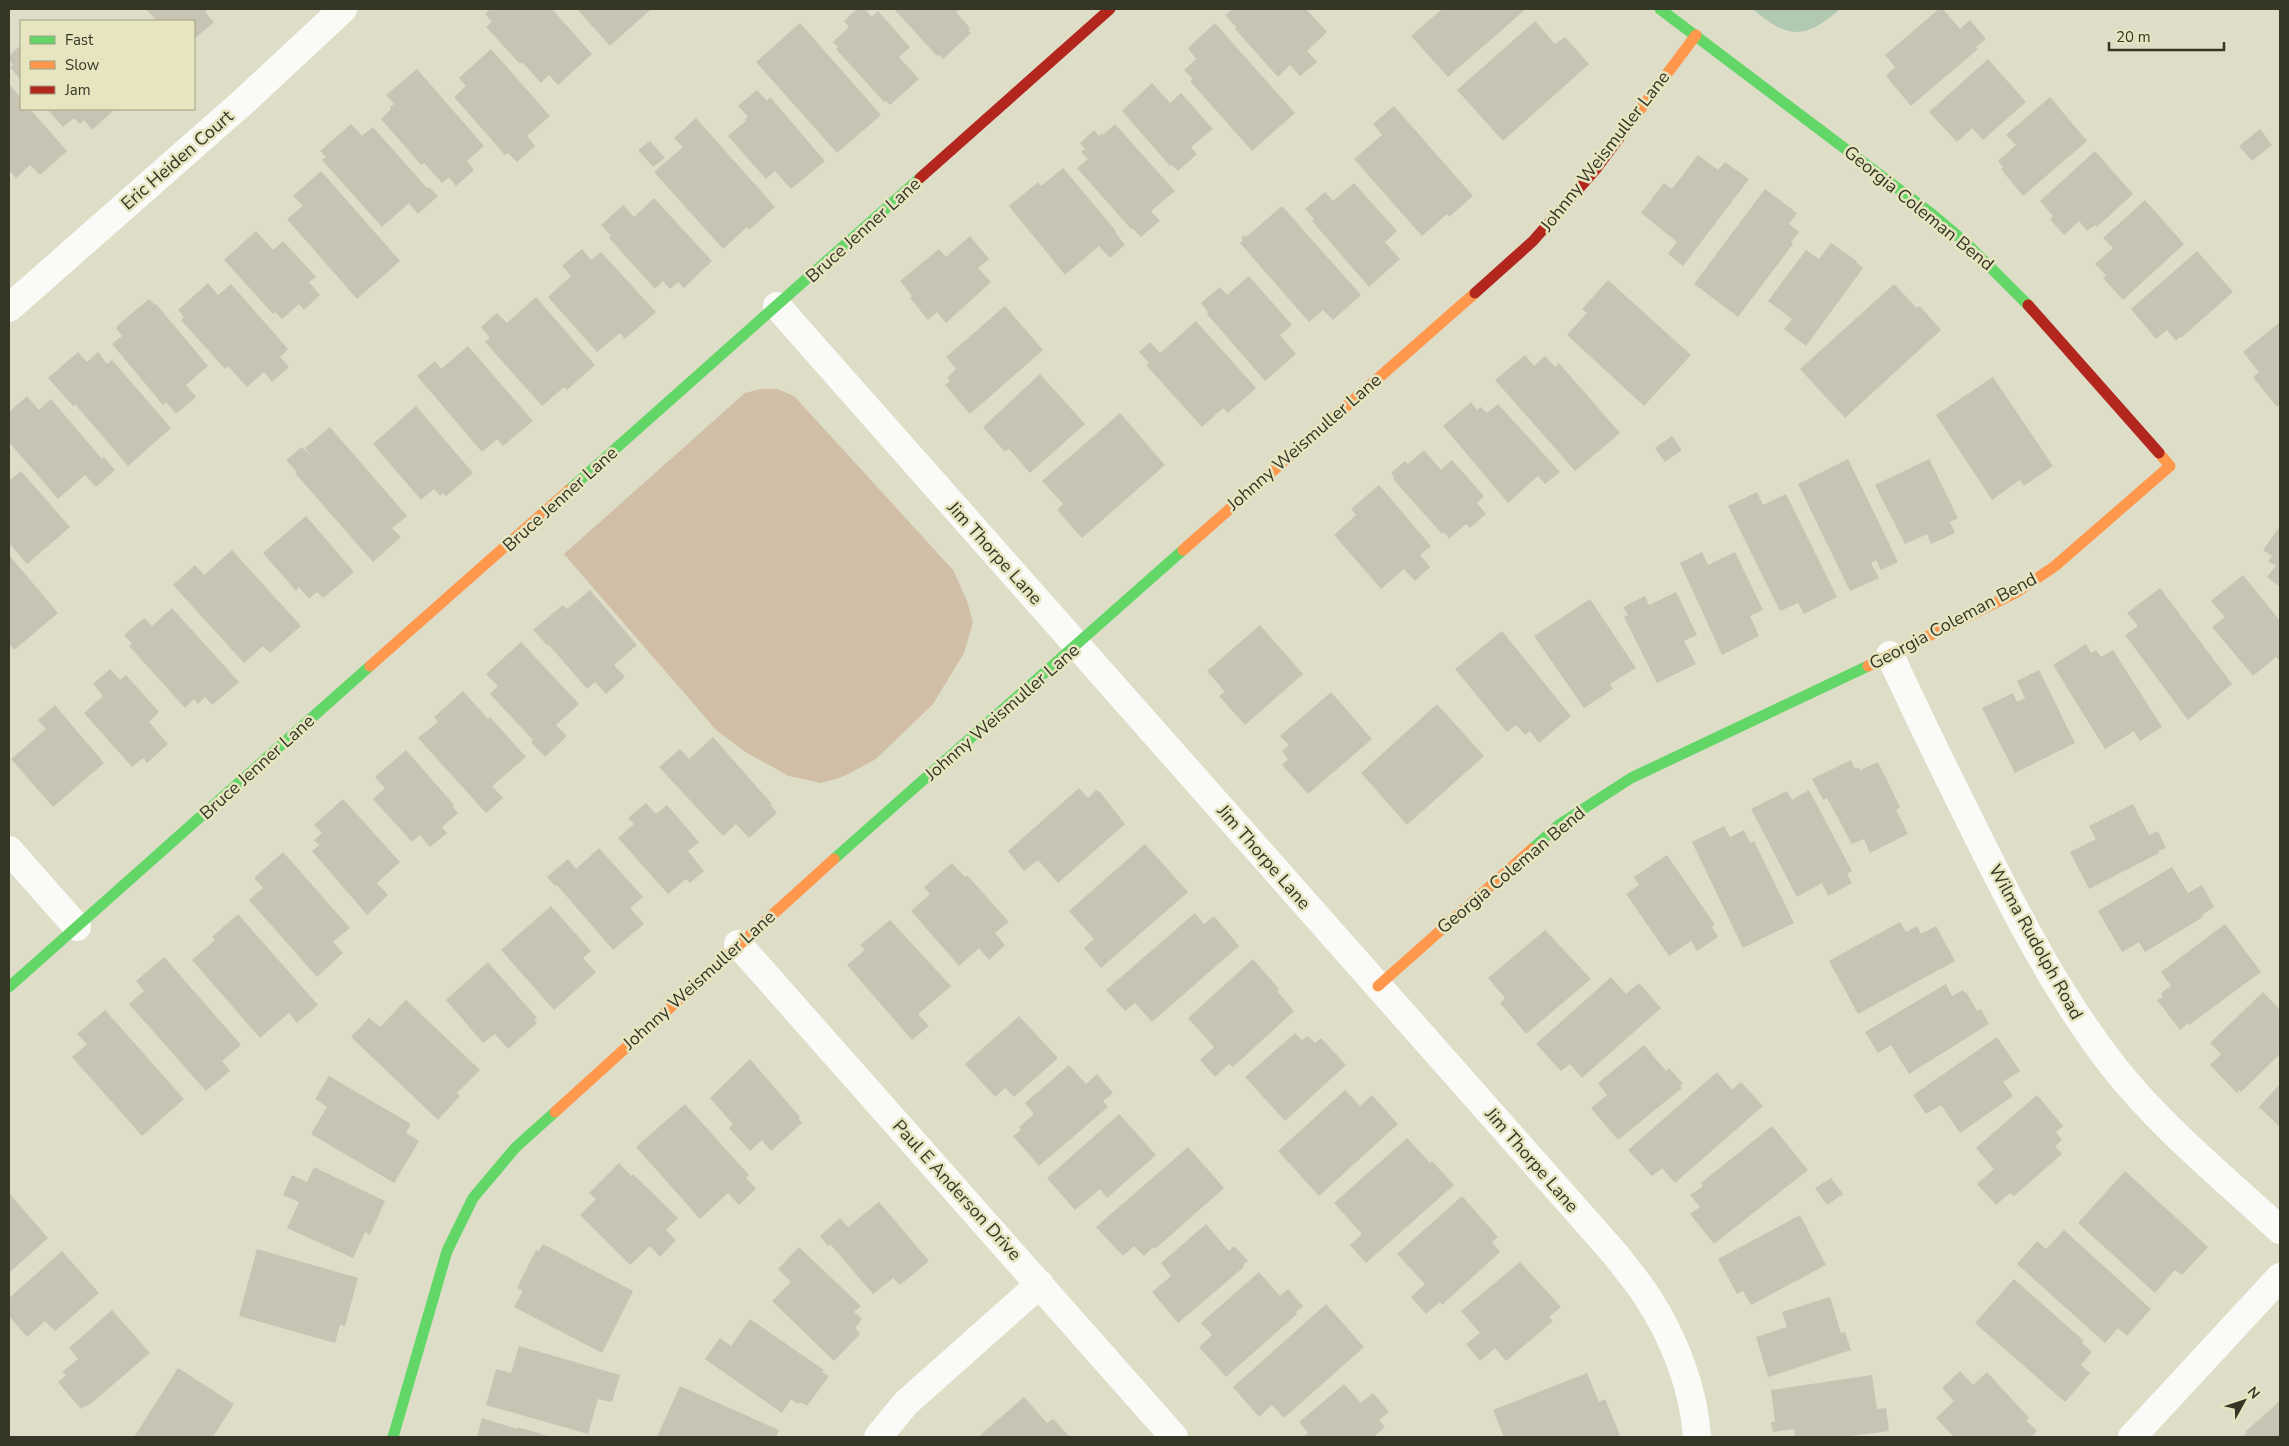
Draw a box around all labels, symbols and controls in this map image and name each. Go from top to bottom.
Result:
legend [20,20,195,110]
scale bar [2109,20,2224,52]
text: 20 m [2116,27,2151,47]
text: Fast [65,30,94,50]
text: Slow [65,55,100,75]
street label: Johnny Weismuller Lane [1534,66,1675,237]
text: Jam [64,80,91,100]
street label: Eric Heiden Court [116,104,239,215]
street label: Georgia Coleman Bend [1839,140,1999,276]
street label: Bruce Jenner Lane [800,172,926,288]
street label: Johnny Weismuller Lane [1221,368,1386,516]
street label: Bruce Jenner Lane [497,441,623,557]
street label: Jim Thorpe Lane [941,495,1048,610]
street label: Georgia Coleman Bend [1865,567,2041,675]
street label: Johnny Weismuller Lane [919,638,1084,786]
street label: Bruce Jenner Lane [194,709,320,825]
street label: Jim Thorpe Lane [1211,799,1316,914]
street label: Georgia Coleman Bend [1432,801,1590,939]
street label: Wilma Rudolph Road [1983,860,2089,1024]
street label: Johnny Weismuller Lane [617,905,780,1056]
street label: Jim Thorpe Lane [1479,1102,1584,1217]
street label: Paul E Anderson Drive [887,1114,1027,1266]
north arrow [2219,1376,2269,1426]
text: N [2243,1383,2264,1403]

